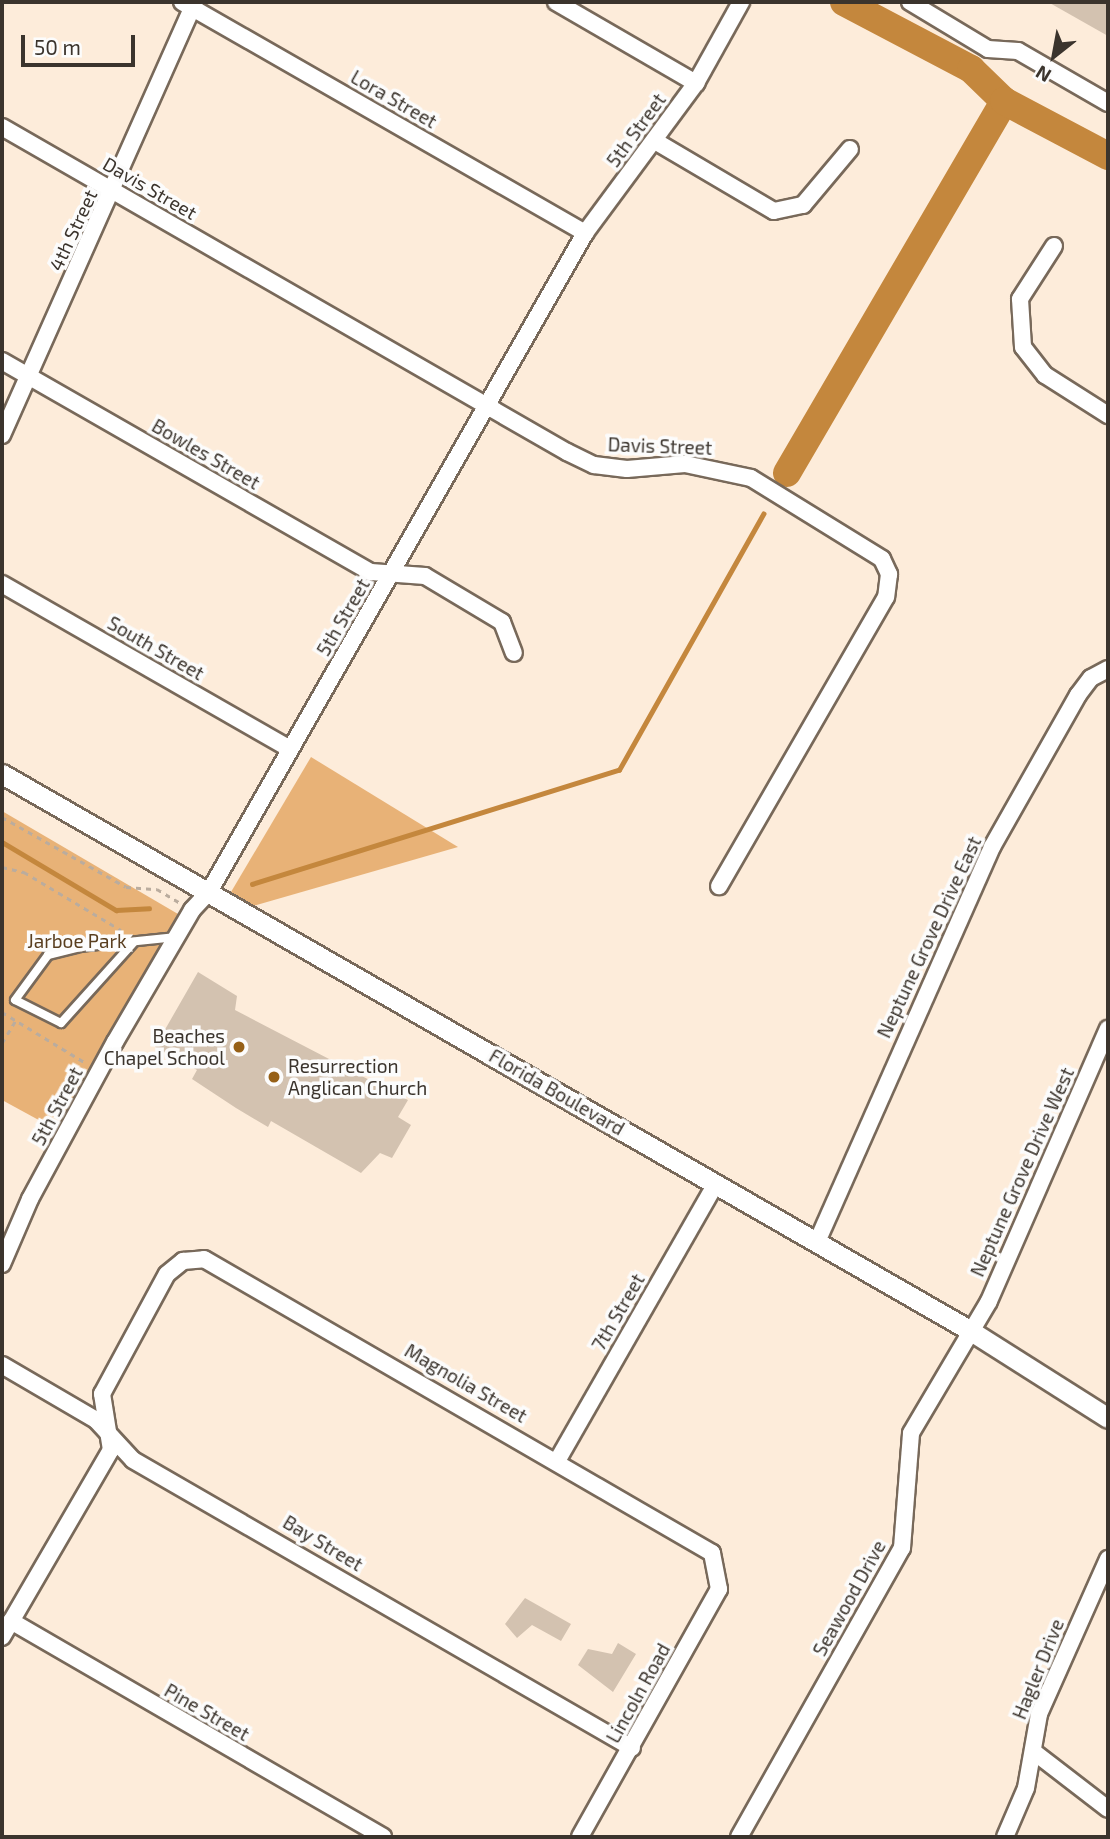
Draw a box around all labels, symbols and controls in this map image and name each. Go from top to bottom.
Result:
scale bar [24,21,138,65]
north arrow [1019,21,1089,91]
text: 50 m [34,34,81,59]
text: N [1031,61,1055,88]
street label: Lora Street [347,65,441,133]
street label: 5th Street [602,89,670,171]
street label: Davis Street [99,152,201,224]
street label: 4th Street [44,186,102,274]
street label: Bowles Street [148,414,264,494]
street label: Davis Street [607,433,713,459]
street label: 5th Street [312,574,374,660]
street label: South Street [104,611,208,685]
street label: Neptune Grove Drive East [872,833,986,1041]
park label: Jarboe Park [27,930,127,952]
place label: Beaches Chapel School [103,1025,225,1069]
marker: Beaches Chapel School [231,1039,247,1055]
street label: Florida Boulevard [485,1044,629,1140]
place label: Resurrection Anglican Church [288,1055,427,1099]
street label: 5th Street [27,1063,87,1149]
street label: Neptune Grove Drive West [965,1064,1079,1280]
marker: Resurrection Anglican Church [266,1069,282,1085]
street label: 7th Street [587,1269,649,1355]
street label: Magnolia Street [401,1339,531,1427]
street label: Bay Street [279,1510,367,1576]
street label: Seawood Drive [808,1536,890,1660]
street label: Hagler Drive [1007,1615,1069,1723]
street label: Lincoln Road [601,1639,675,1747]
street label: Pine Street [161,1679,253,1745]

